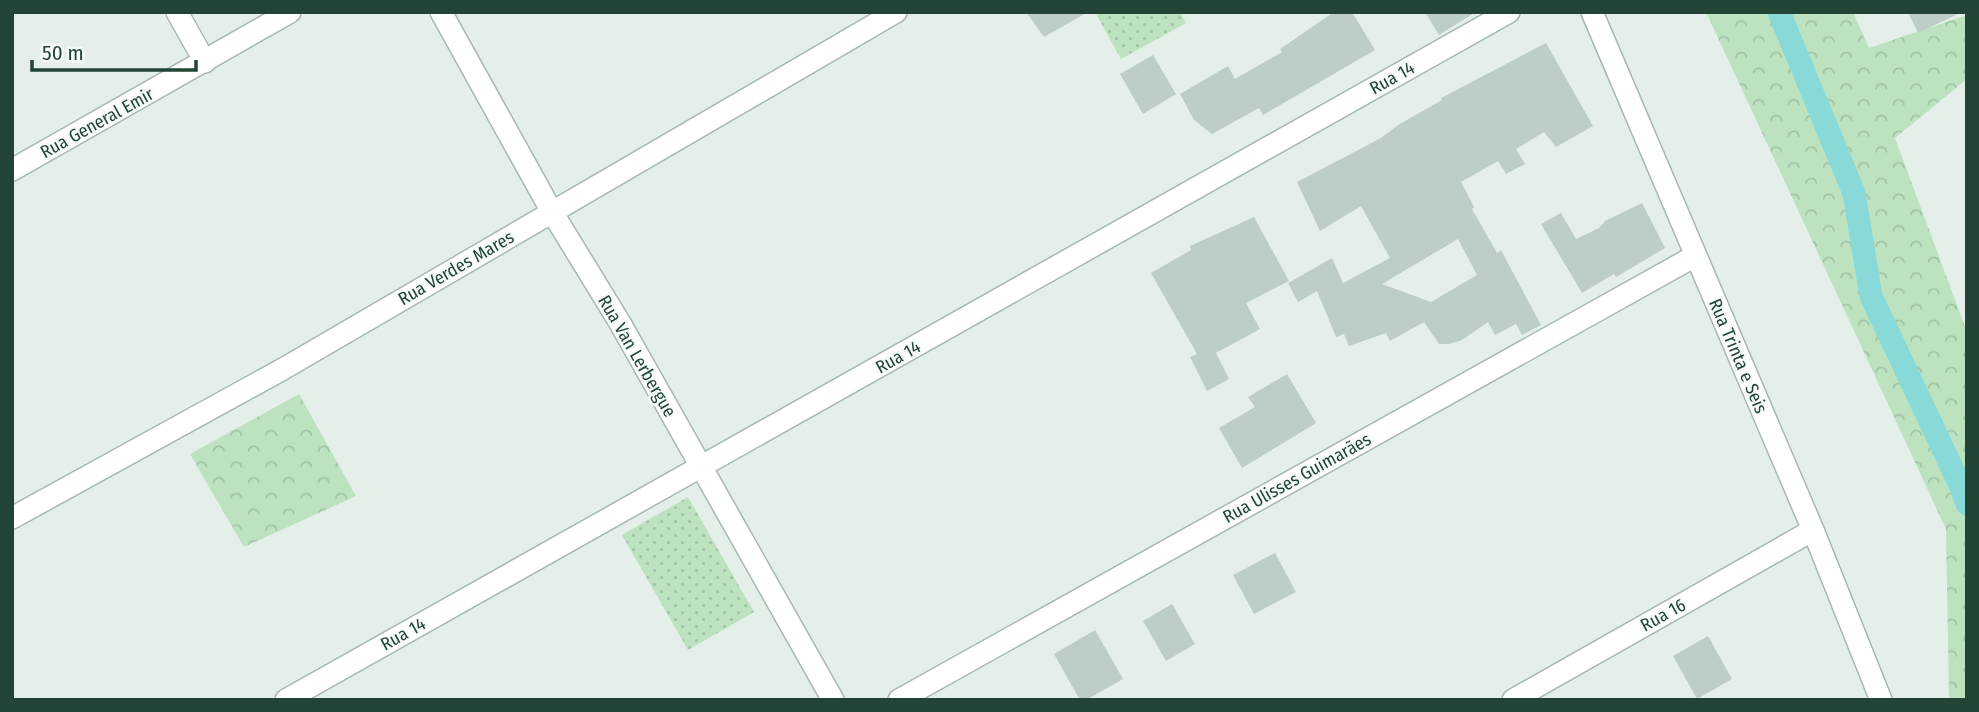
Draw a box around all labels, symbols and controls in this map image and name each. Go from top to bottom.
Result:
scale bar [32,28,196,72]
text: 50 m [42,40,84,66]
street label: Rua 14 [1366,57,1419,99]
street label: Rua General Emir [37,82,158,163]
street label: Rua Verdes Mares [394,226,518,310]
street label: Rua Van Lerbergue [593,291,681,421]
street label: Rua Trinta e Seis [1704,295,1772,417]
street label: Rua 14 [872,336,925,378]
street label: Rua Ulisses Guimarães [1219,428,1375,528]
street label: Rua 16 [1637,594,1689,636]
street label: Rua 14 [377,613,430,655]

